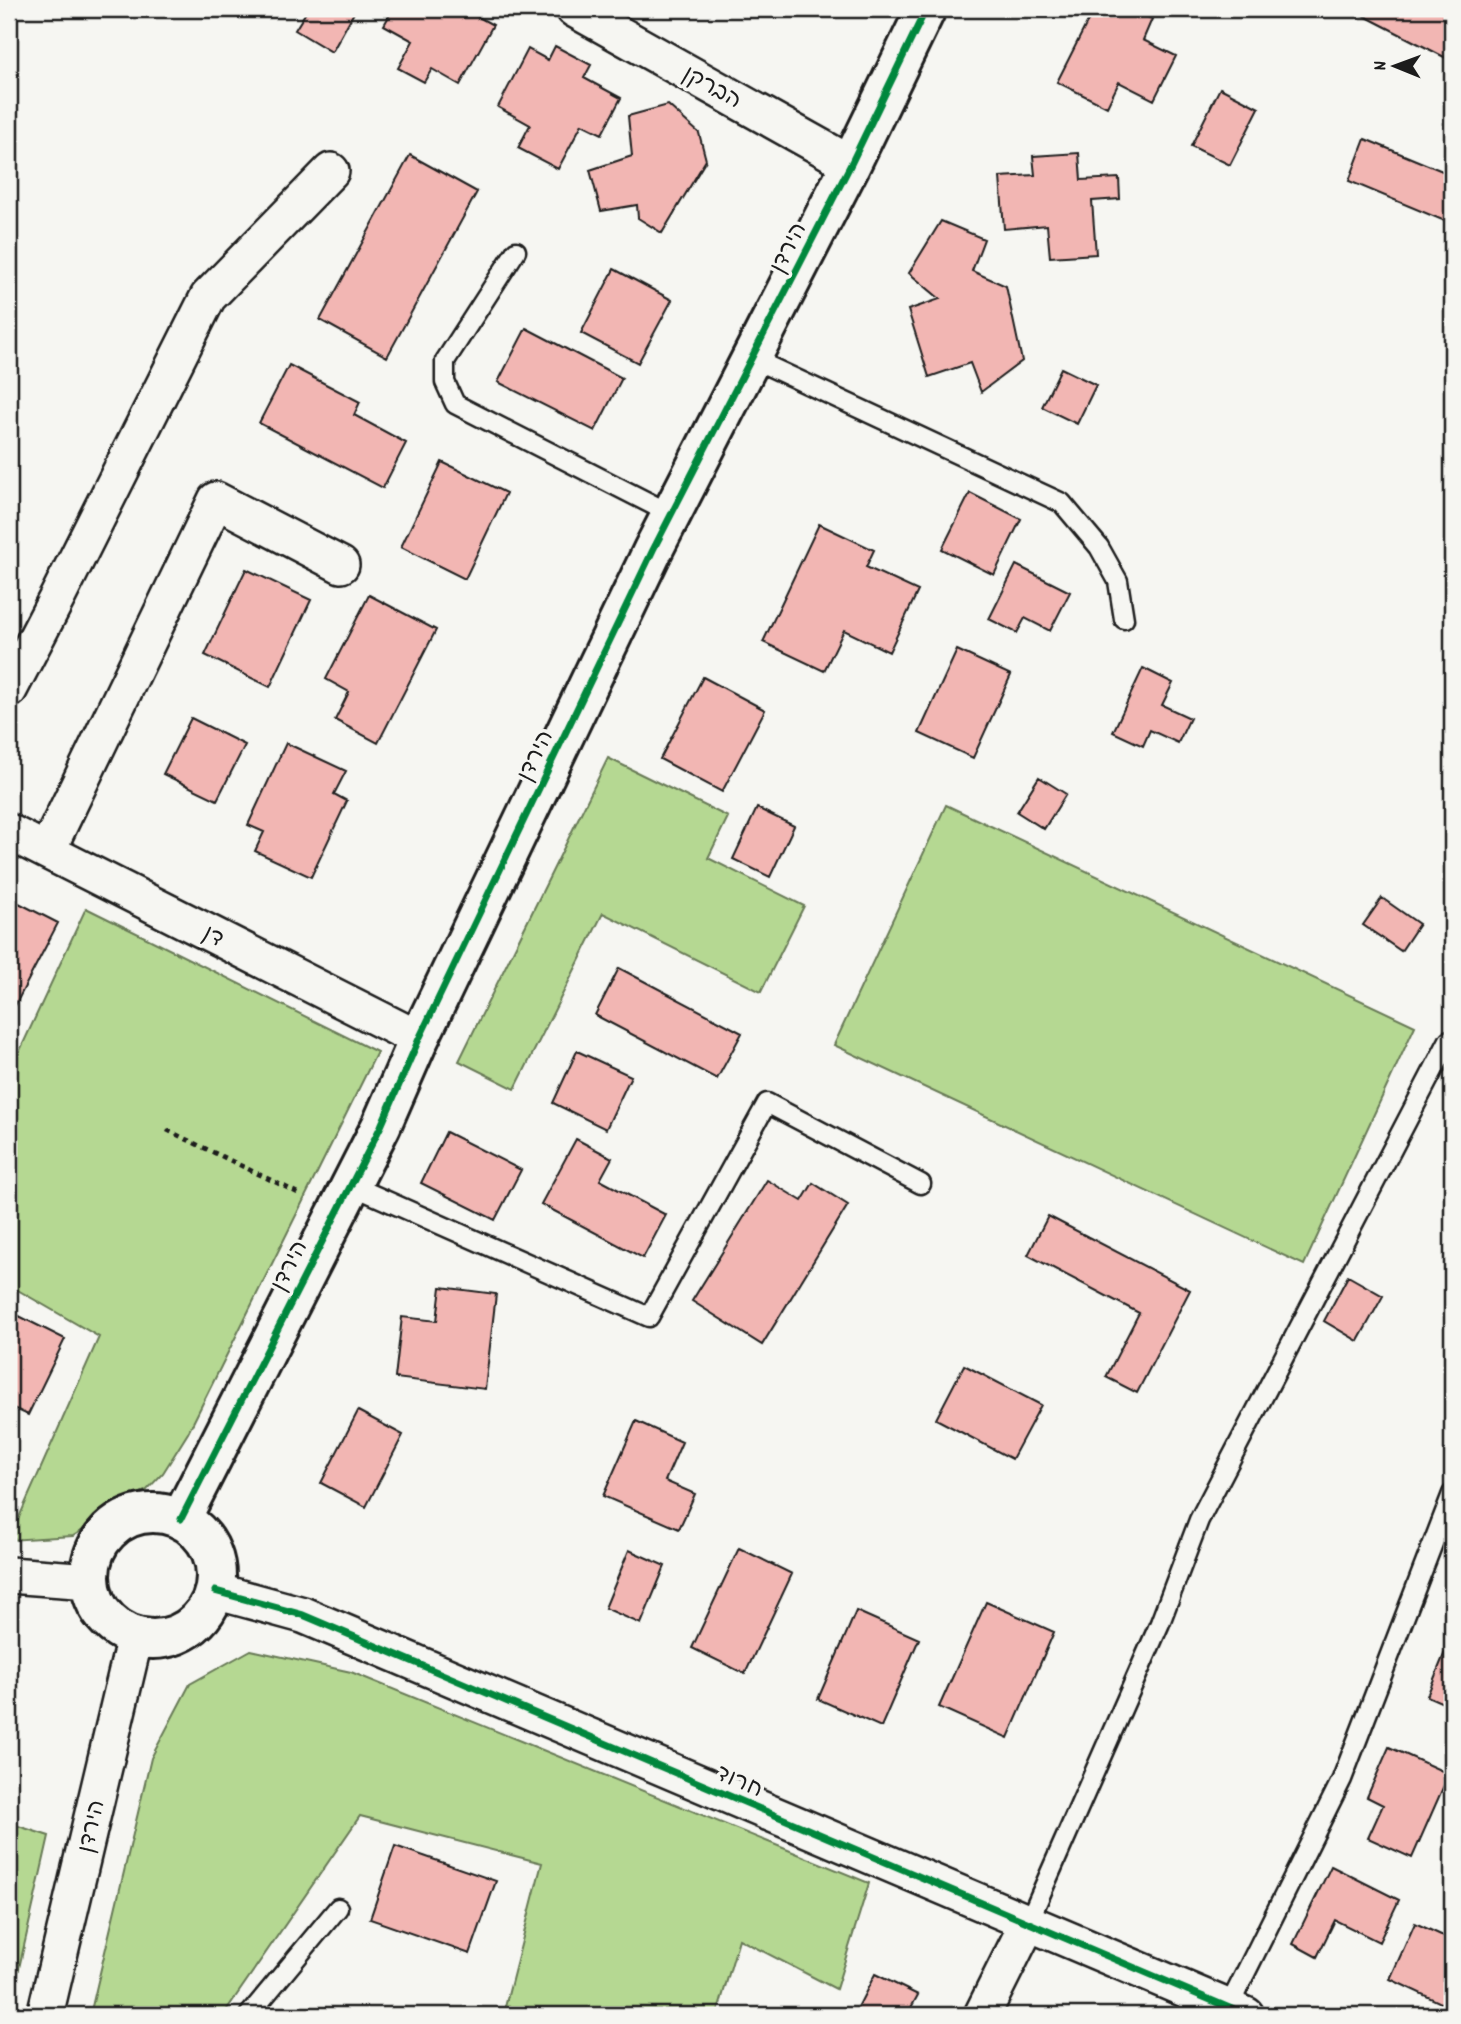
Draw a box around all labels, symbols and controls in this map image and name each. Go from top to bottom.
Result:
north arrow [1360,32,1430,102]
street label: הברקן [676,59,747,119]
text: N [1368,61,1395,71]
street label: הירדן [763,217,817,280]
street label: הירדן [511,725,564,788]
street label: דן [196,919,229,957]
street label: הירדן [264,1235,318,1298]
street label: חרוד [710,1759,767,1808]
street label: הירדן [71,1797,115,1856]

